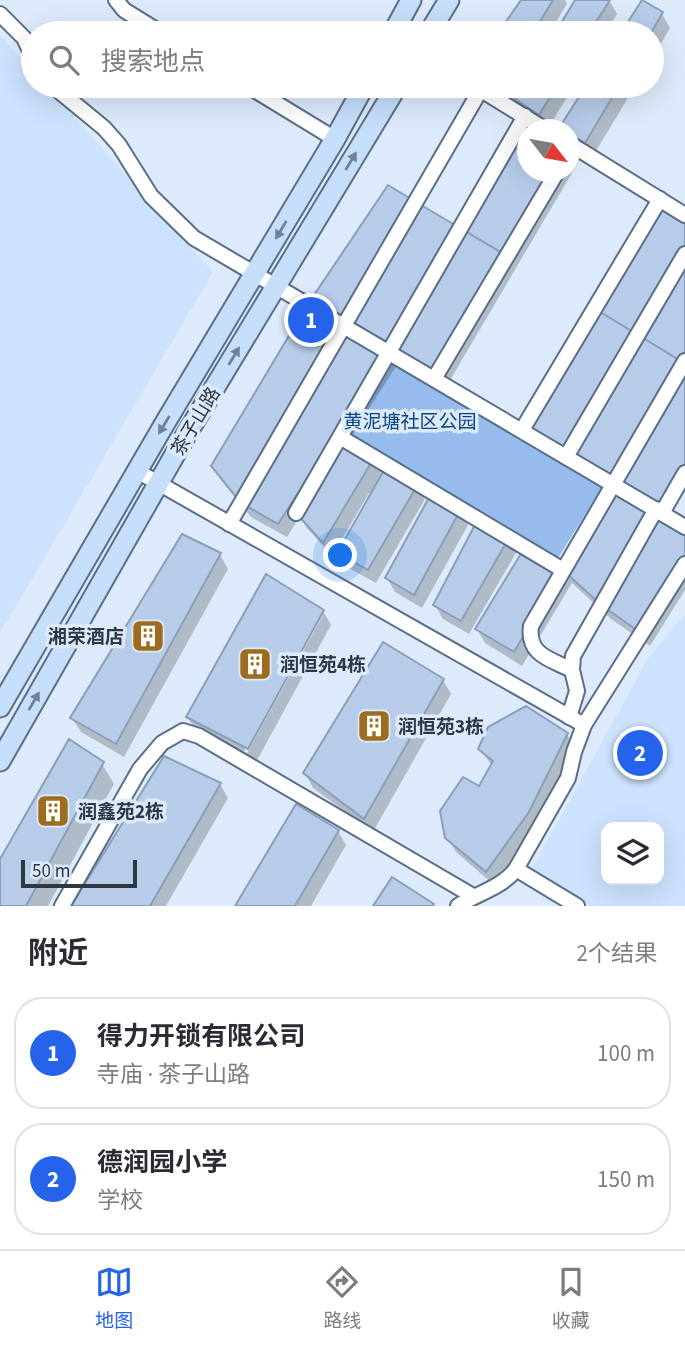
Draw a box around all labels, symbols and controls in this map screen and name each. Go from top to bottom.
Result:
search box [21,21,664,98]
icon: search [45,41,83,79]
text: 搜索地点 [101,43,205,80]
north arrow [517,119,580,182]
one-way arrow [345,152,358,171]
one-way arrow [275,220,287,239]
pin: 1 [288,294,334,346]
one-way arrow [227,346,240,366]
street label: 茶子山路 [165,382,227,461]
park label: 黄泥塘社区公园 [343,409,477,436]
one-way arrow [158,415,170,434]
your location [323,538,357,572]
building icon: 湘荣酒店 [129,617,167,655]
place label: 湘荣酒店 [48,624,124,651]
building icon: 润恒苑4栋 [236,645,274,683]
place label: 润恒苑4栋 [280,652,366,679]
one-way arrow [28,692,40,711]
building icon: 润恒苑3栋 [355,707,393,745]
place label: 润恒苑3栋 [398,714,484,741]
pin: 2 [617,727,663,779]
building icon: 润鑫苑2栋 [34,792,72,830]
place label: 润鑫苑2栋 [78,799,164,826]
map controls [601,822,664,885]
button: layers [601,822,664,885]
scale bar [21,857,136,889]
text: 50 m [32,858,70,885]
text: 附近 [28,932,88,975]
text: 2个结果 [577,937,657,970]
text: 得力开锁有限公司 [97,1018,305,1055]
text: 1 [47,1037,59,1070]
text: 100 m [597,1037,655,1070]
text: 寺庙 · 茶子山路 [97,1058,250,1091]
text: 德润园小学 [97,1144,227,1181]
text: 2 [47,1163,59,1196]
text: 150 m [597,1163,655,1196]
text: 学校 [97,1184,143,1217]
tab: 地图 [95,1263,133,1335]
tab: 路线 [323,1263,362,1335]
tab: 收藏 [552,1263,590,1335]

